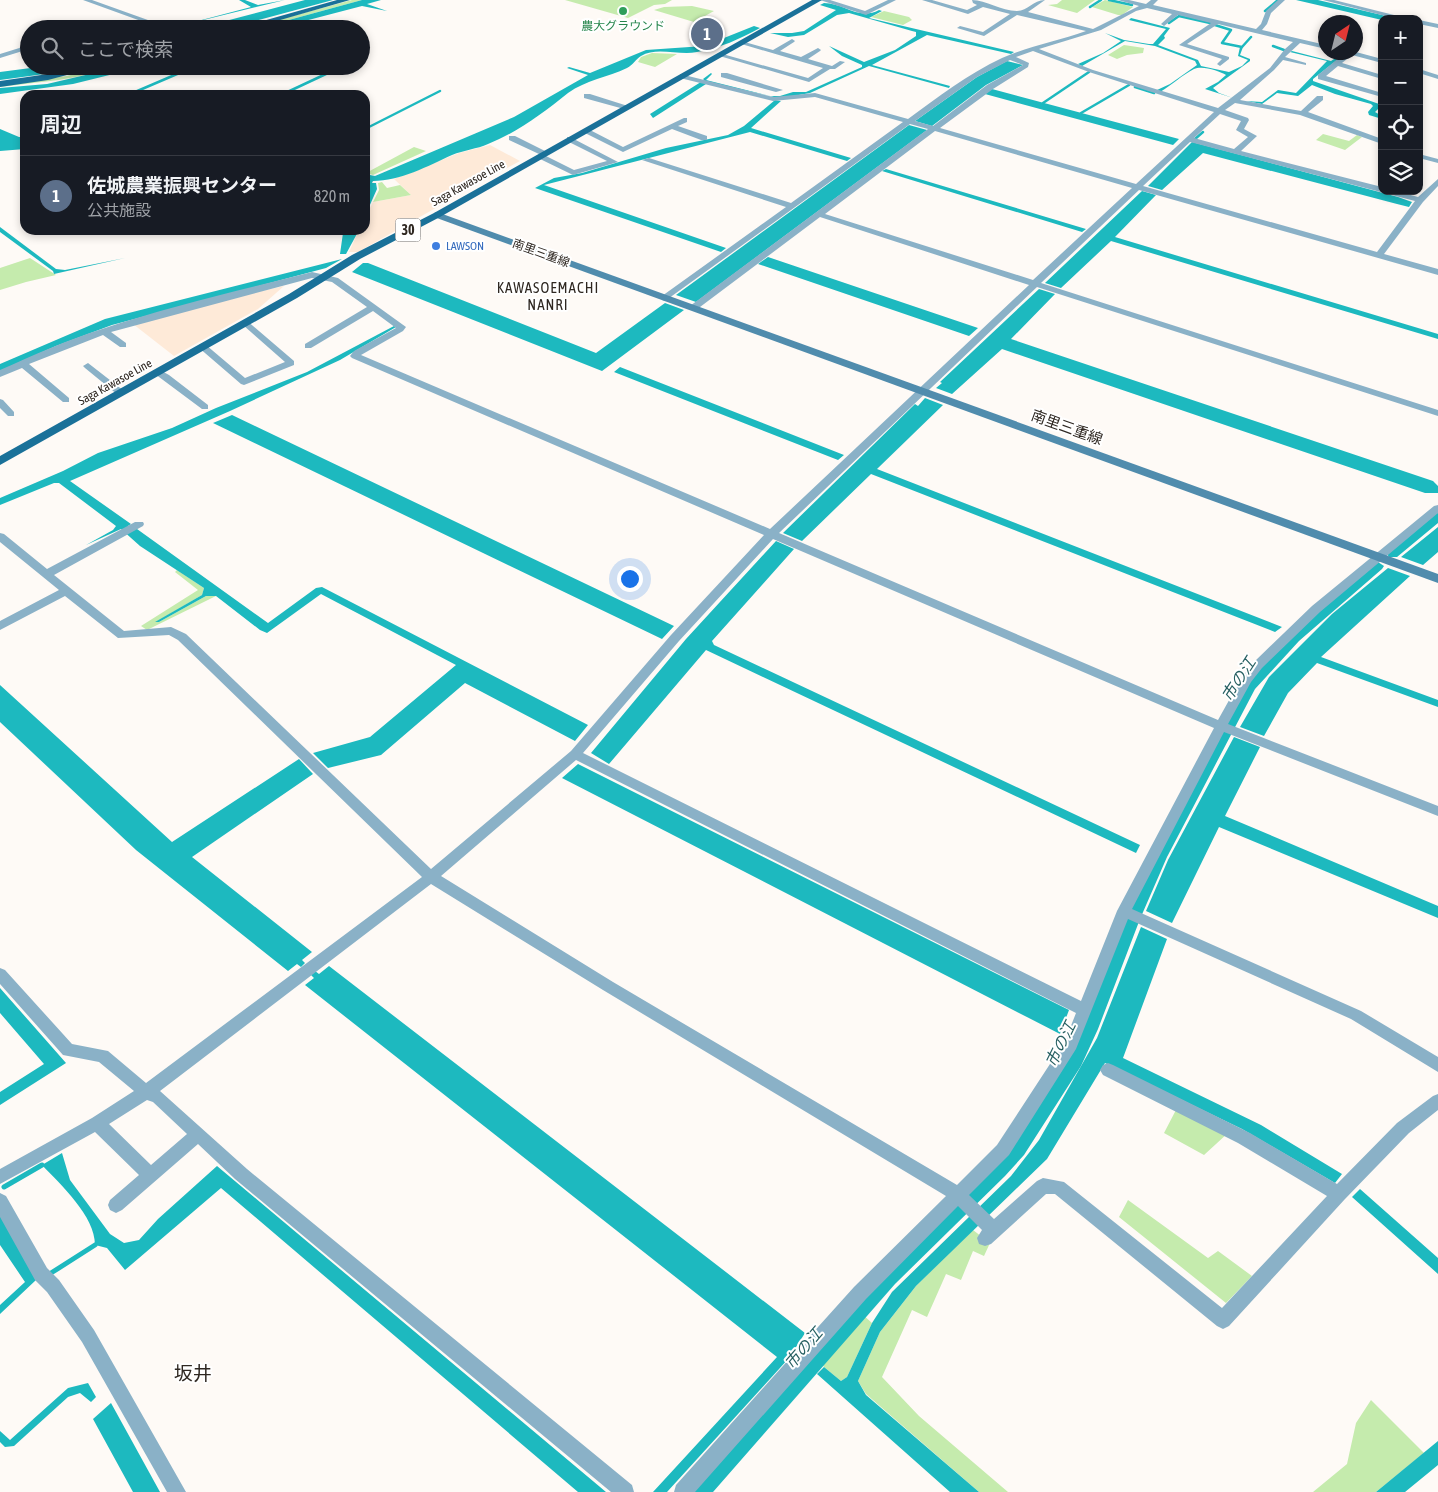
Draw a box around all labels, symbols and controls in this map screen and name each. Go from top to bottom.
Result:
marker: 農大グラウンド [617,5,629,17]
pin: 1 [691,15,723,53]
north arrow [1318,15,1363,60]
map controls [1378,15,1423,195]
button: + [1378,15,1423,60]
place label: 農大グラウンド [581,19,665,33]
search box [20,20,370,75]
icon: search [38,34,66,62]
text: ここで検索 [78,38,173,60]
button: − [1378,60,1423,105]
button: locate [1378,105,1423,150]
text: 周辺 [40,112,82,136]
button: layers [1378,150,1423,195]
street label: Saga Kawasoe Line [429,157,507,209]
text: 佐城農業振興センター [87,174,277,196]
text: 1 [52,187,60,205]
text: 820 m [314,187,350,205]
text: 公共施設 [87,201,151,219]
road number: 30 [396,218,420,242]
street label: 南里三重線 [510,236,572,270]
place label: LAWSON [446,239,484,253]
marker: LAWSON [430,240,442,252]
district label: KAWASOEMACHI NANRI [497,279,599,313]
street label: Saga Kawasoe Line [76,356,154,408]
street label: 南里三重線 [1029,406,1105,448]
your location [617,566,643,592]
water label: 市の江 [1217,652,1260,704]
water label: 市の江 [1041,1017,1079,1070]
water label: 市の江 [780,1322,827,1372]
district label: 坂井 [174,1362,212,1384]

